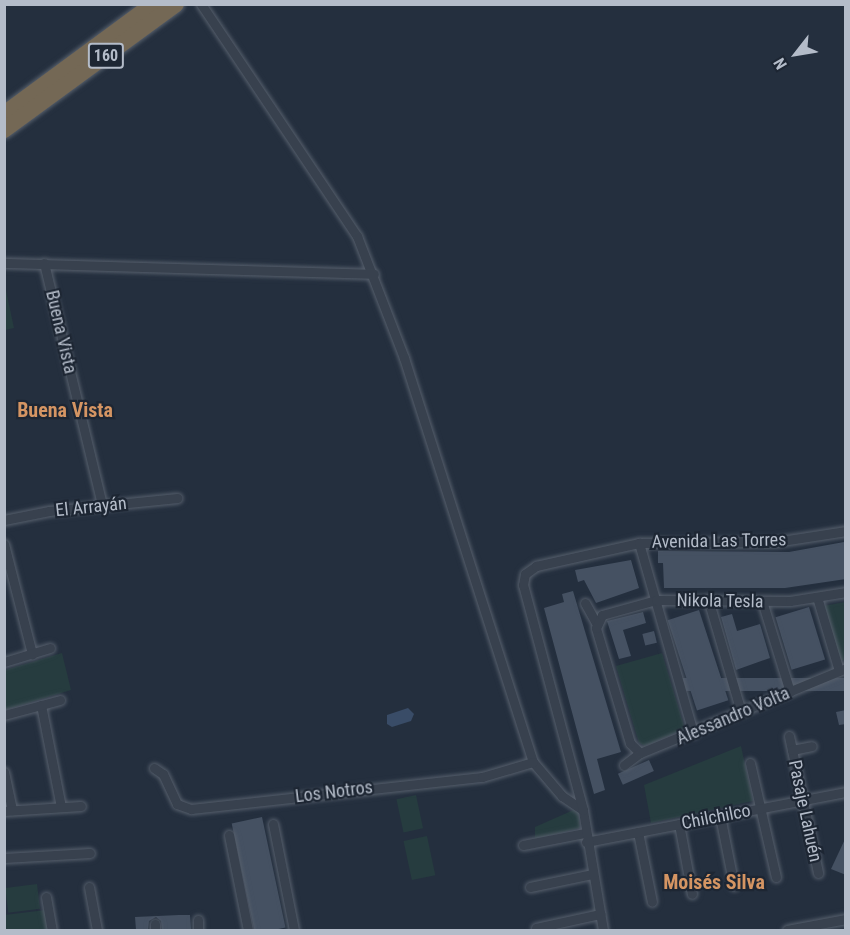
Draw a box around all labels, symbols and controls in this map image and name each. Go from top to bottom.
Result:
north arrow [766,24,826,84]
road number: 160 [86,43,126,69]
text: N [769,54,791,73]
street label: Buena Vista [41,288,81,376]
district label: Buena Vista [17,398,113,422]
street label: El Arrayán [54,493,128,521]
street label: Avenida Las Torres [651,529,787,553]
street label: Nikola Tesla [676,589,764,613]
street label: Alessandro Volta [673,682,793,750]
street label: Pasaje Lahuén [784,758,826,864]
street label: Los Notros [294,777,374,807]
street label: Chilchilco [680,800,752,834]
district label: Moisés Silva [663,870,765,894]

